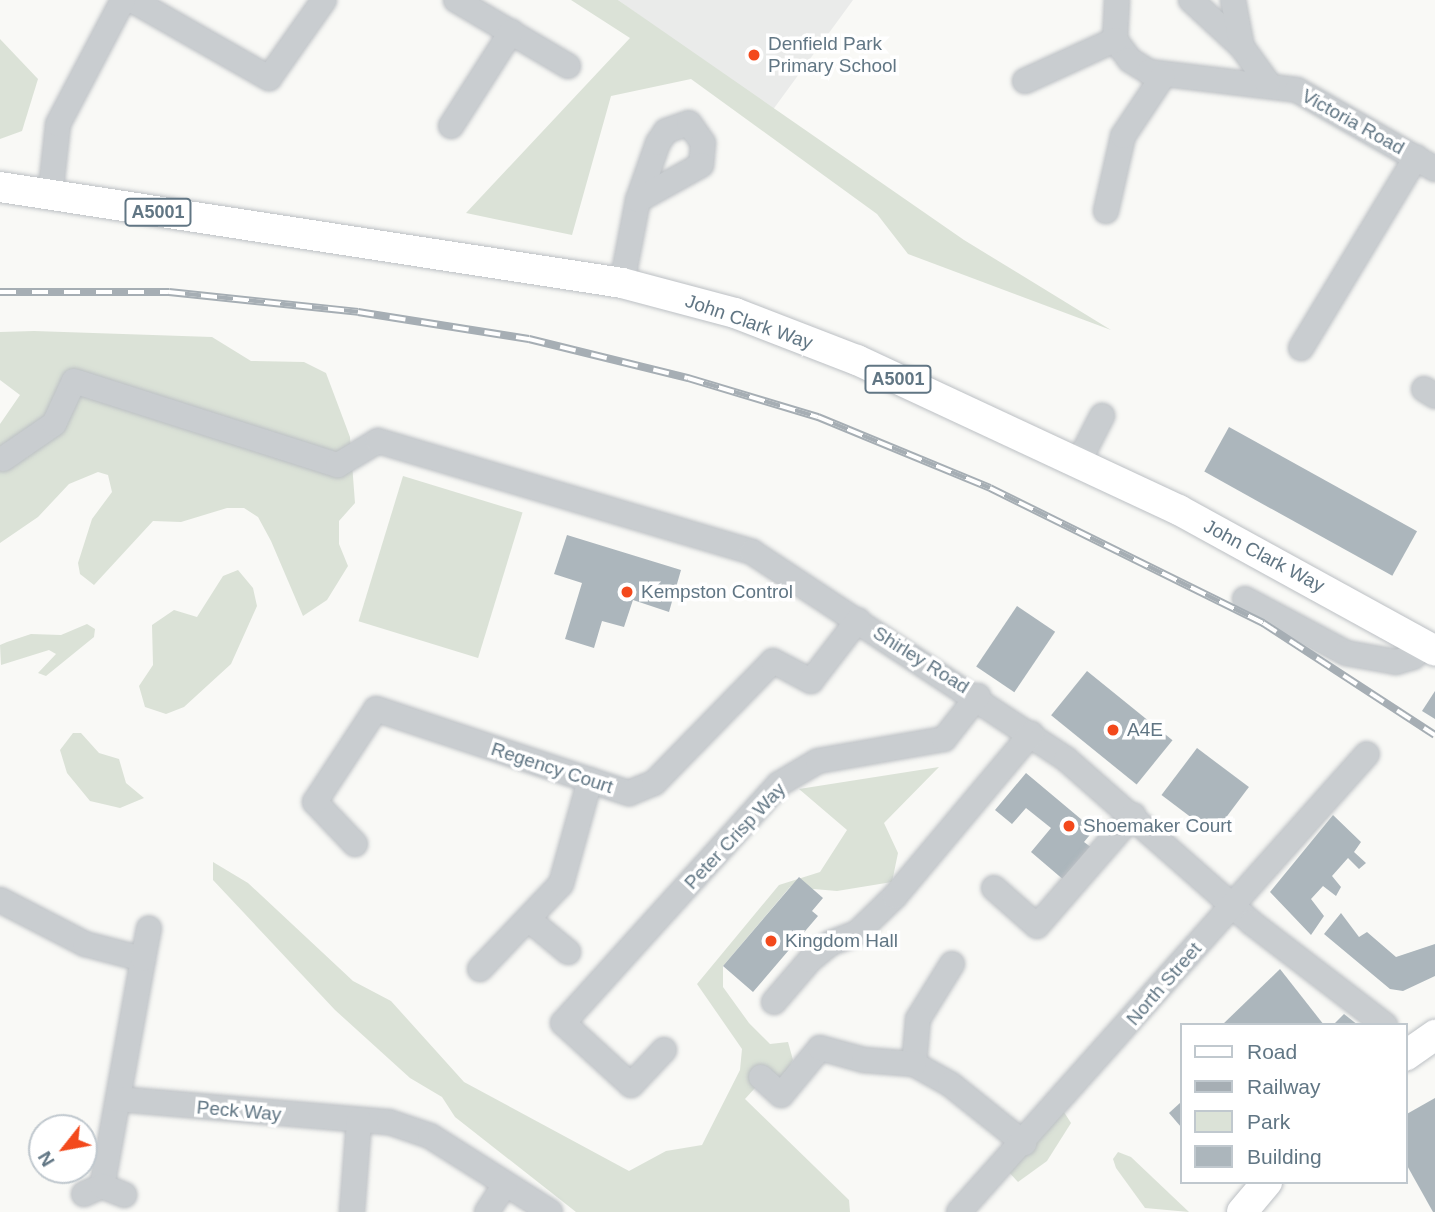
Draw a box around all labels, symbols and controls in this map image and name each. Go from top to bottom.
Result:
place label: Denfield Park Primary School [768,33,897,77]
marker: Denfield Park Primary School [746,47,762,63]
street label: Victoria Road [1298,84,1408,160]
road number: A5001 [123,197,193,226]
street label: John Clark Way [682,290,816,354]
road number: A5001 [863,365,933,394]
street label: John Clark Way [1200,515,1328,597]
place label: Kempston Control [641,581,793,603]
marker: Kempston Control [619,584,635,600]
street label: Shirley Road [869,622,973,698]
place label: A4E [1127,719,1163,741]
marker: A4E [1105,722,1121,738]
street label: Regency Court [488,738,616,798]
street label: Peter Crisp Way [680,778,790,894]
place label: Shoemaker Court [1083,815,1232,837]
marker: Shoemaker Court [1061,818,1077,834]
place label: Kingdom Hall [785,930,898,952]
marker: Kingdom Hall [763,933,779,949]
street label: North Street [1122,938,1206,1030]
legend [1180,1023,1407,1184]
text: Road [1247,1040,1297,1063]
text: Railway [1247,1075,1321,1098]
street label: Peck Way [196,1096,282,1126]
text: Park [1247,1110,1290,1133]
north arrow [28,1114,98,1184]
text: Building [1247,1145,1322,1168]
text: N [34,1148,59,1170]

